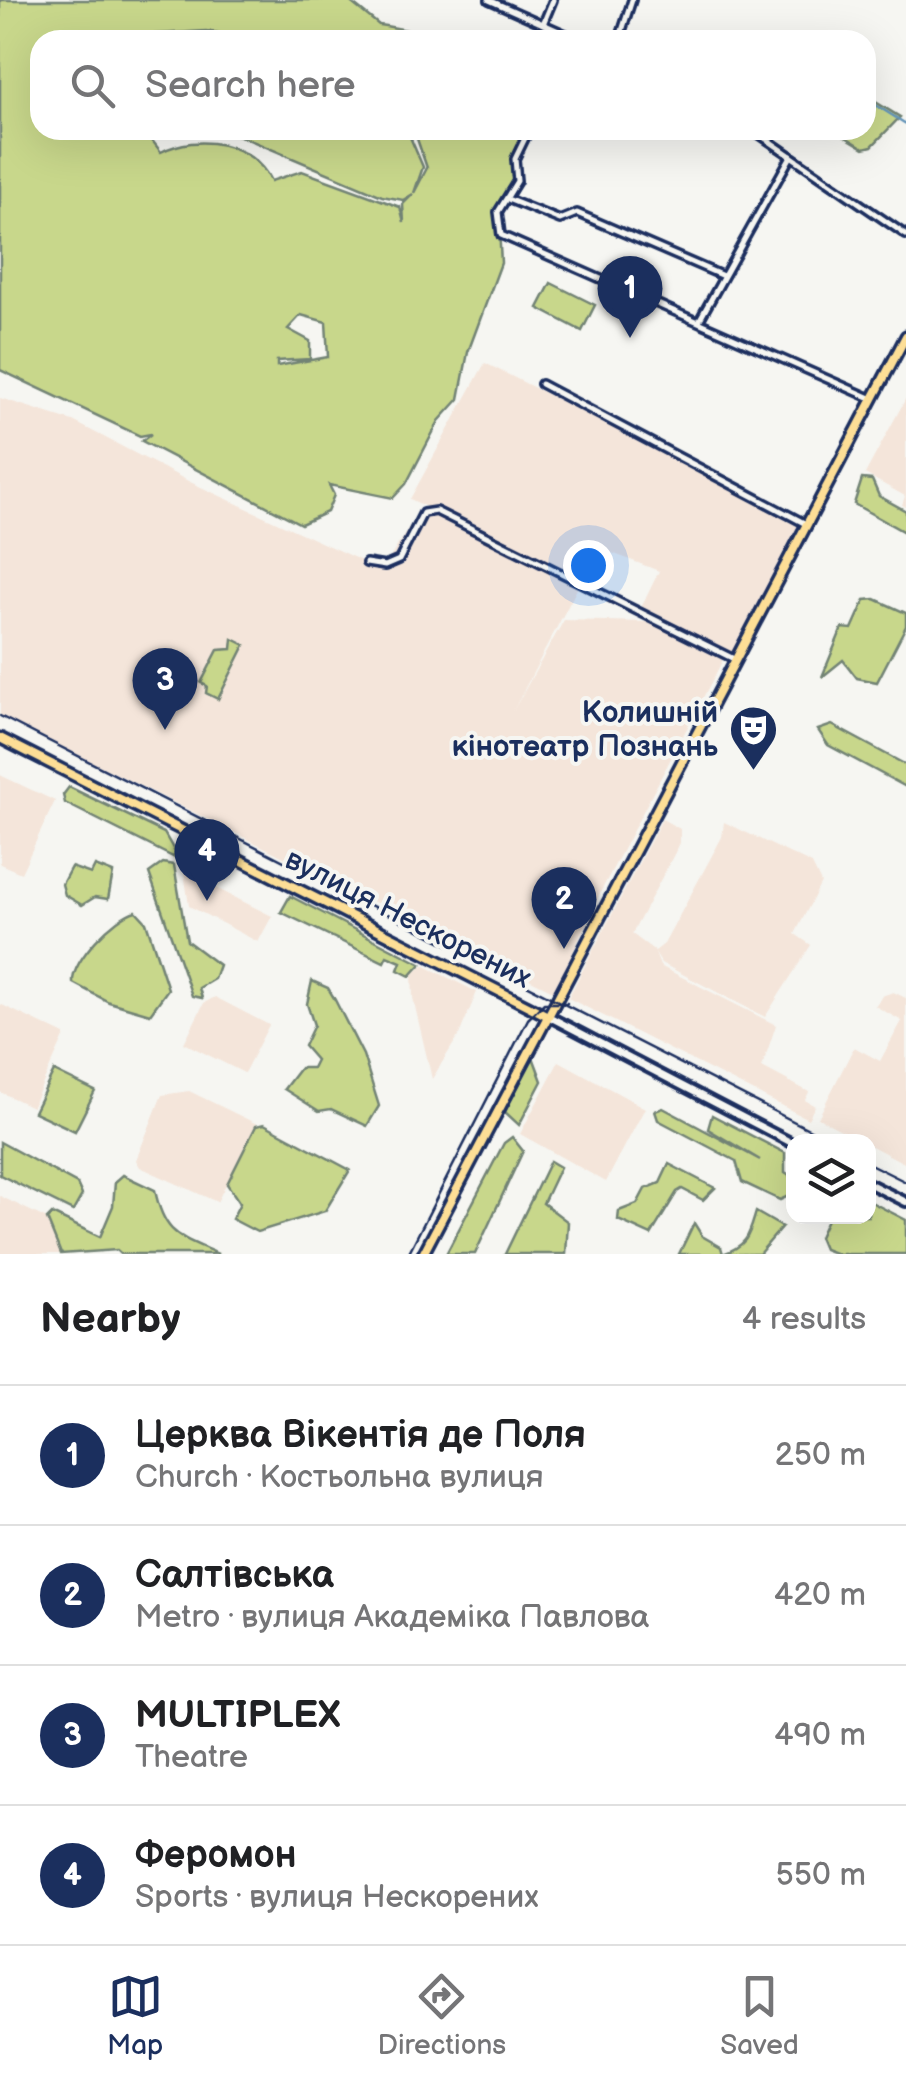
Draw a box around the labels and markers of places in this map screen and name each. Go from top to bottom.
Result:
pin: 1 [598,255,662,338]
pin: 3 [132,648,198,730]
place label: Колишній кінотеатр Познань [452,695,719,765]
theatre icon: Колишній кінотеатр Познань [727,704,779,772]
pin: 4 [174,818,240,901]
pin: 2 [532,866,596,949]

